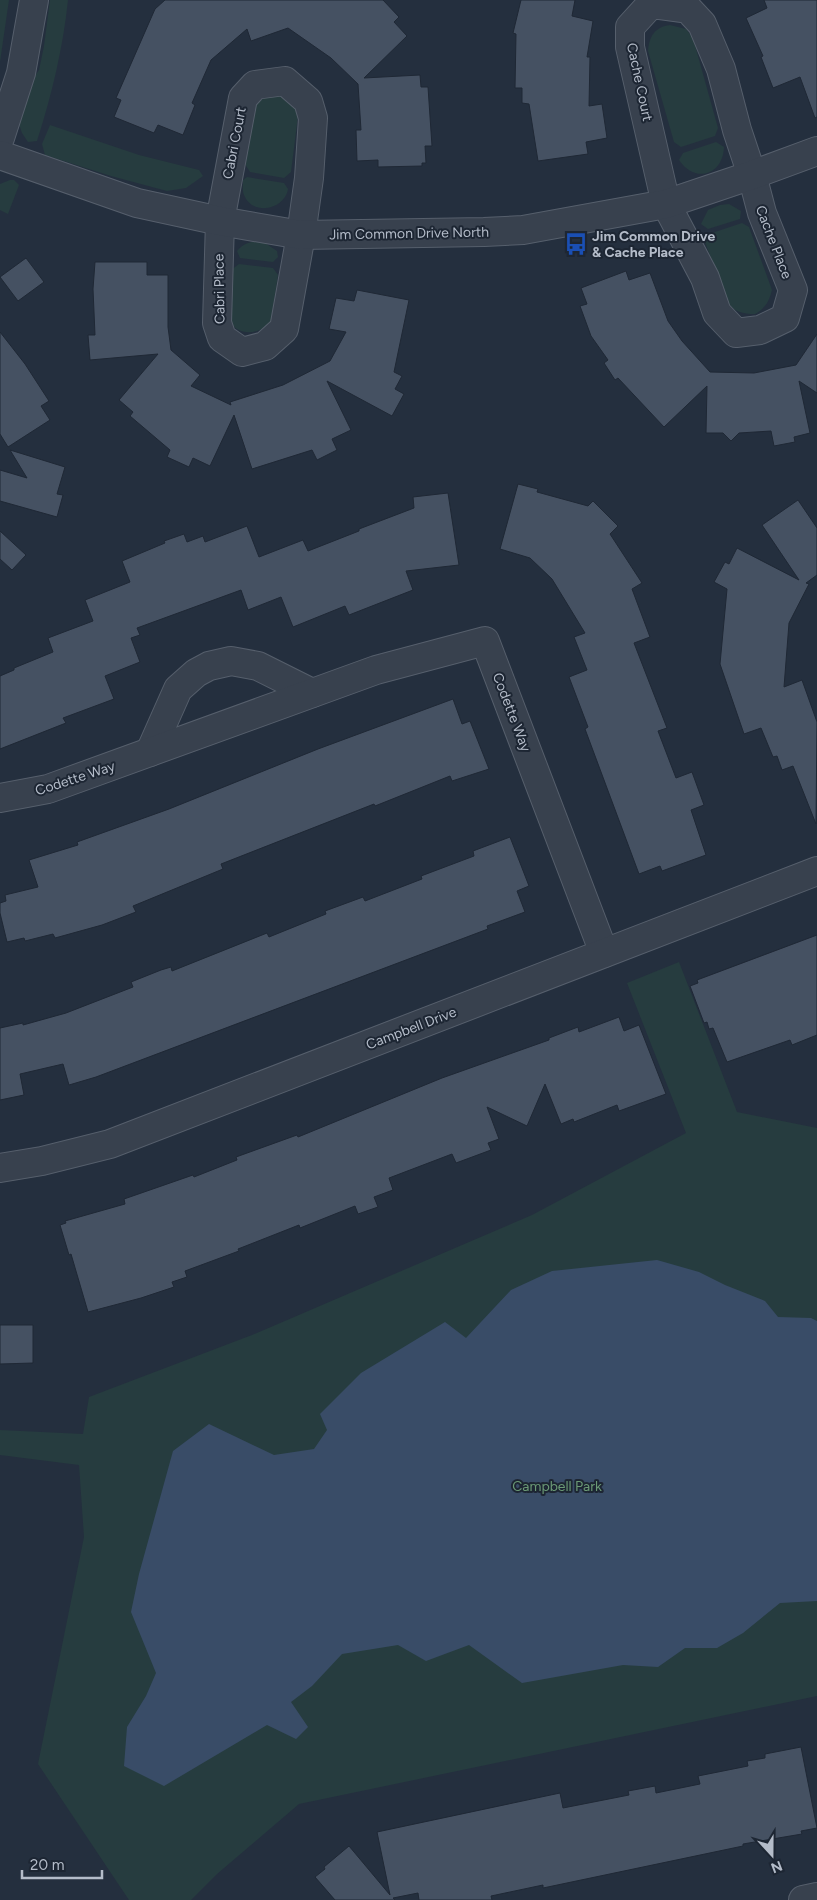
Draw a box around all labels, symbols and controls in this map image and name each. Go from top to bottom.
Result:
street label: Cache Court [623,41,656,123]
street label: Cabri Court [219,106,250,181]
street label: Cache Place [752,203,795,282]
street label: Jim Common Drive North [329,224,489,243]
place label: Jim Common Drive & Cache Place [592,228,715,261]
bus stop icon: Jim Common Drive & Cache Place [563,231,589,257]
street label: Cabri Place [210,253,229,324]
street label: Codette Way [489,670,535,755]
street label: Codette Way [33,757,118,799]
street label: Campbell Drive [364,1003,459,1053]
park label: Campbell Park [512,1478,602,1495]
north arrow [747,1830,797,1880]
scale bar [22,1848,102,1880]
text: 20 m [30,1856,64,1874]
text: N [768,1857,785,1877]

